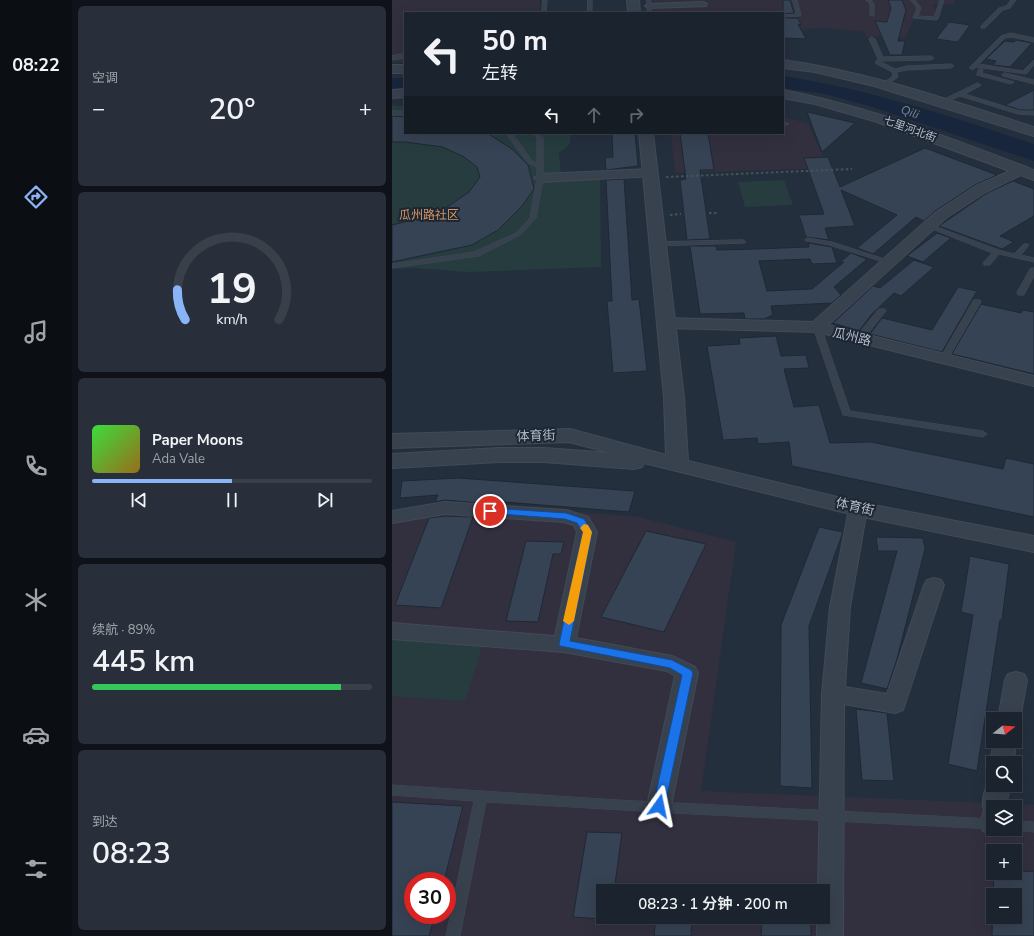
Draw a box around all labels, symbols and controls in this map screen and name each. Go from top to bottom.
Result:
text: 50 m [482,22,548,60]
icon: left [416,28,468,80]
text: 08:22 [12,53,60,77]
text: 左转 [482,61,518,85]
text: 空调 [92,69,118,87]
text: 20° [208,89,256,130]
text: − [92,94,105,124]
text: + [359,94,372,124]
water label: Qili [899,101,921,123]
icon: left [541,104,563,126]
icon: ahead [583,104,605,126]
icon: right [625,104,647,126]
street label: 七里河北街 [882,113,938,145]
icon: directions [22,183,50,211]
district label: 瓜州路社区 [399,207,459,223]
text: 19 [207,261,257,318]
text: km/h [216,310,248,329]
icon: music [22,318,50,346]
street label: 瓜州路 [831,324,873,350]
street label: 体育街 [516,426,556,446]
text: Paper Moons [152,430,243,450]
text: Ada Vale [152,450,205,468]
icon: phone [22,452,50,480]
icon: previous [128,489,150,511]
icon: pause [221,489,243,511]
icon: next [314,489,336,511]
pin [473,494,507,528]
street label: 体育街 [834,494,876,520]
icon: arrive [479,500,501,522]
icon: climate [22,586,50,614]
text: 续航 · 89% [92,621,155,639]
text: 445 km [92,641,195,682]
north arrow [986,712,1022,748]
map controls [986,712,1022,924]
icon: car [22,721,50,749]
button: search [986,756,1022,792]
position arrow [638,785,680,827]
button: layers [986,800,1022,836]
text: 到达 [92,813,118,831]
text: 08:23 [92,833,171,874]
button: + [986,844,1022,880]
icon: filters [22,855,50,883]
speed limit sign: 30 [404,872,456,924]
button: − [986,888,1022,924]
text: 08:23 · 1 分钟 · 200 m [638,894,788,914]

